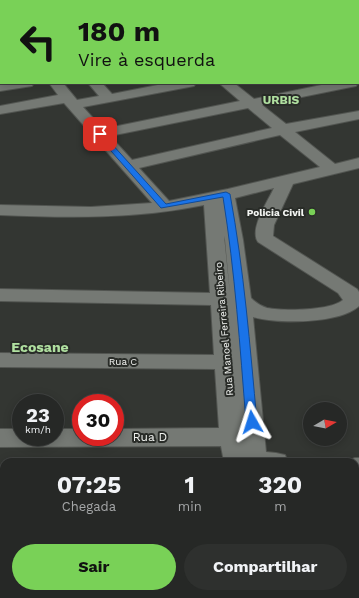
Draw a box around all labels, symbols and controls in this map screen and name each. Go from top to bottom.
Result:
text: 180 m [78,15,160,48]
icon: left [12,16,64,68]
text: Vire à esquerda [78,49,215,70]
district label: URBIS [263,93,300,107]
pin [83,117,117,151]
icon: arrive [89,123,111,145]
place label: Policia Civil [247,207,305,218]
marker: Policia Civil [307,207,317,217]
street label: Rua Manoel Ferreira Ribeiro [213,262,235,396]
district label: Ecosane [11,339,69,355]
street label: Rua C [109,356,137,367]
speed limit sign: 30 [72,394,124,446]
position arrow [231,401,273,443]
north arrow [303,402,347,446]
map controls [303,402,347,446]
text: 23 [26,403,50,427]
text: km/h [25,424,51,435]
street label: Rua D [133,430,167,444]
text: 07:25 [57,471,121,499]
text: 1 [185,471,195,499]
text: 320 [258,471,302,499]
text: Chegada [62,499,116,514]
text: min [178,499,202,514]
text: m [274,499,287,514]
button: Sair [12,544,176,590]
button: Compartilhar [184,544,347,590]

